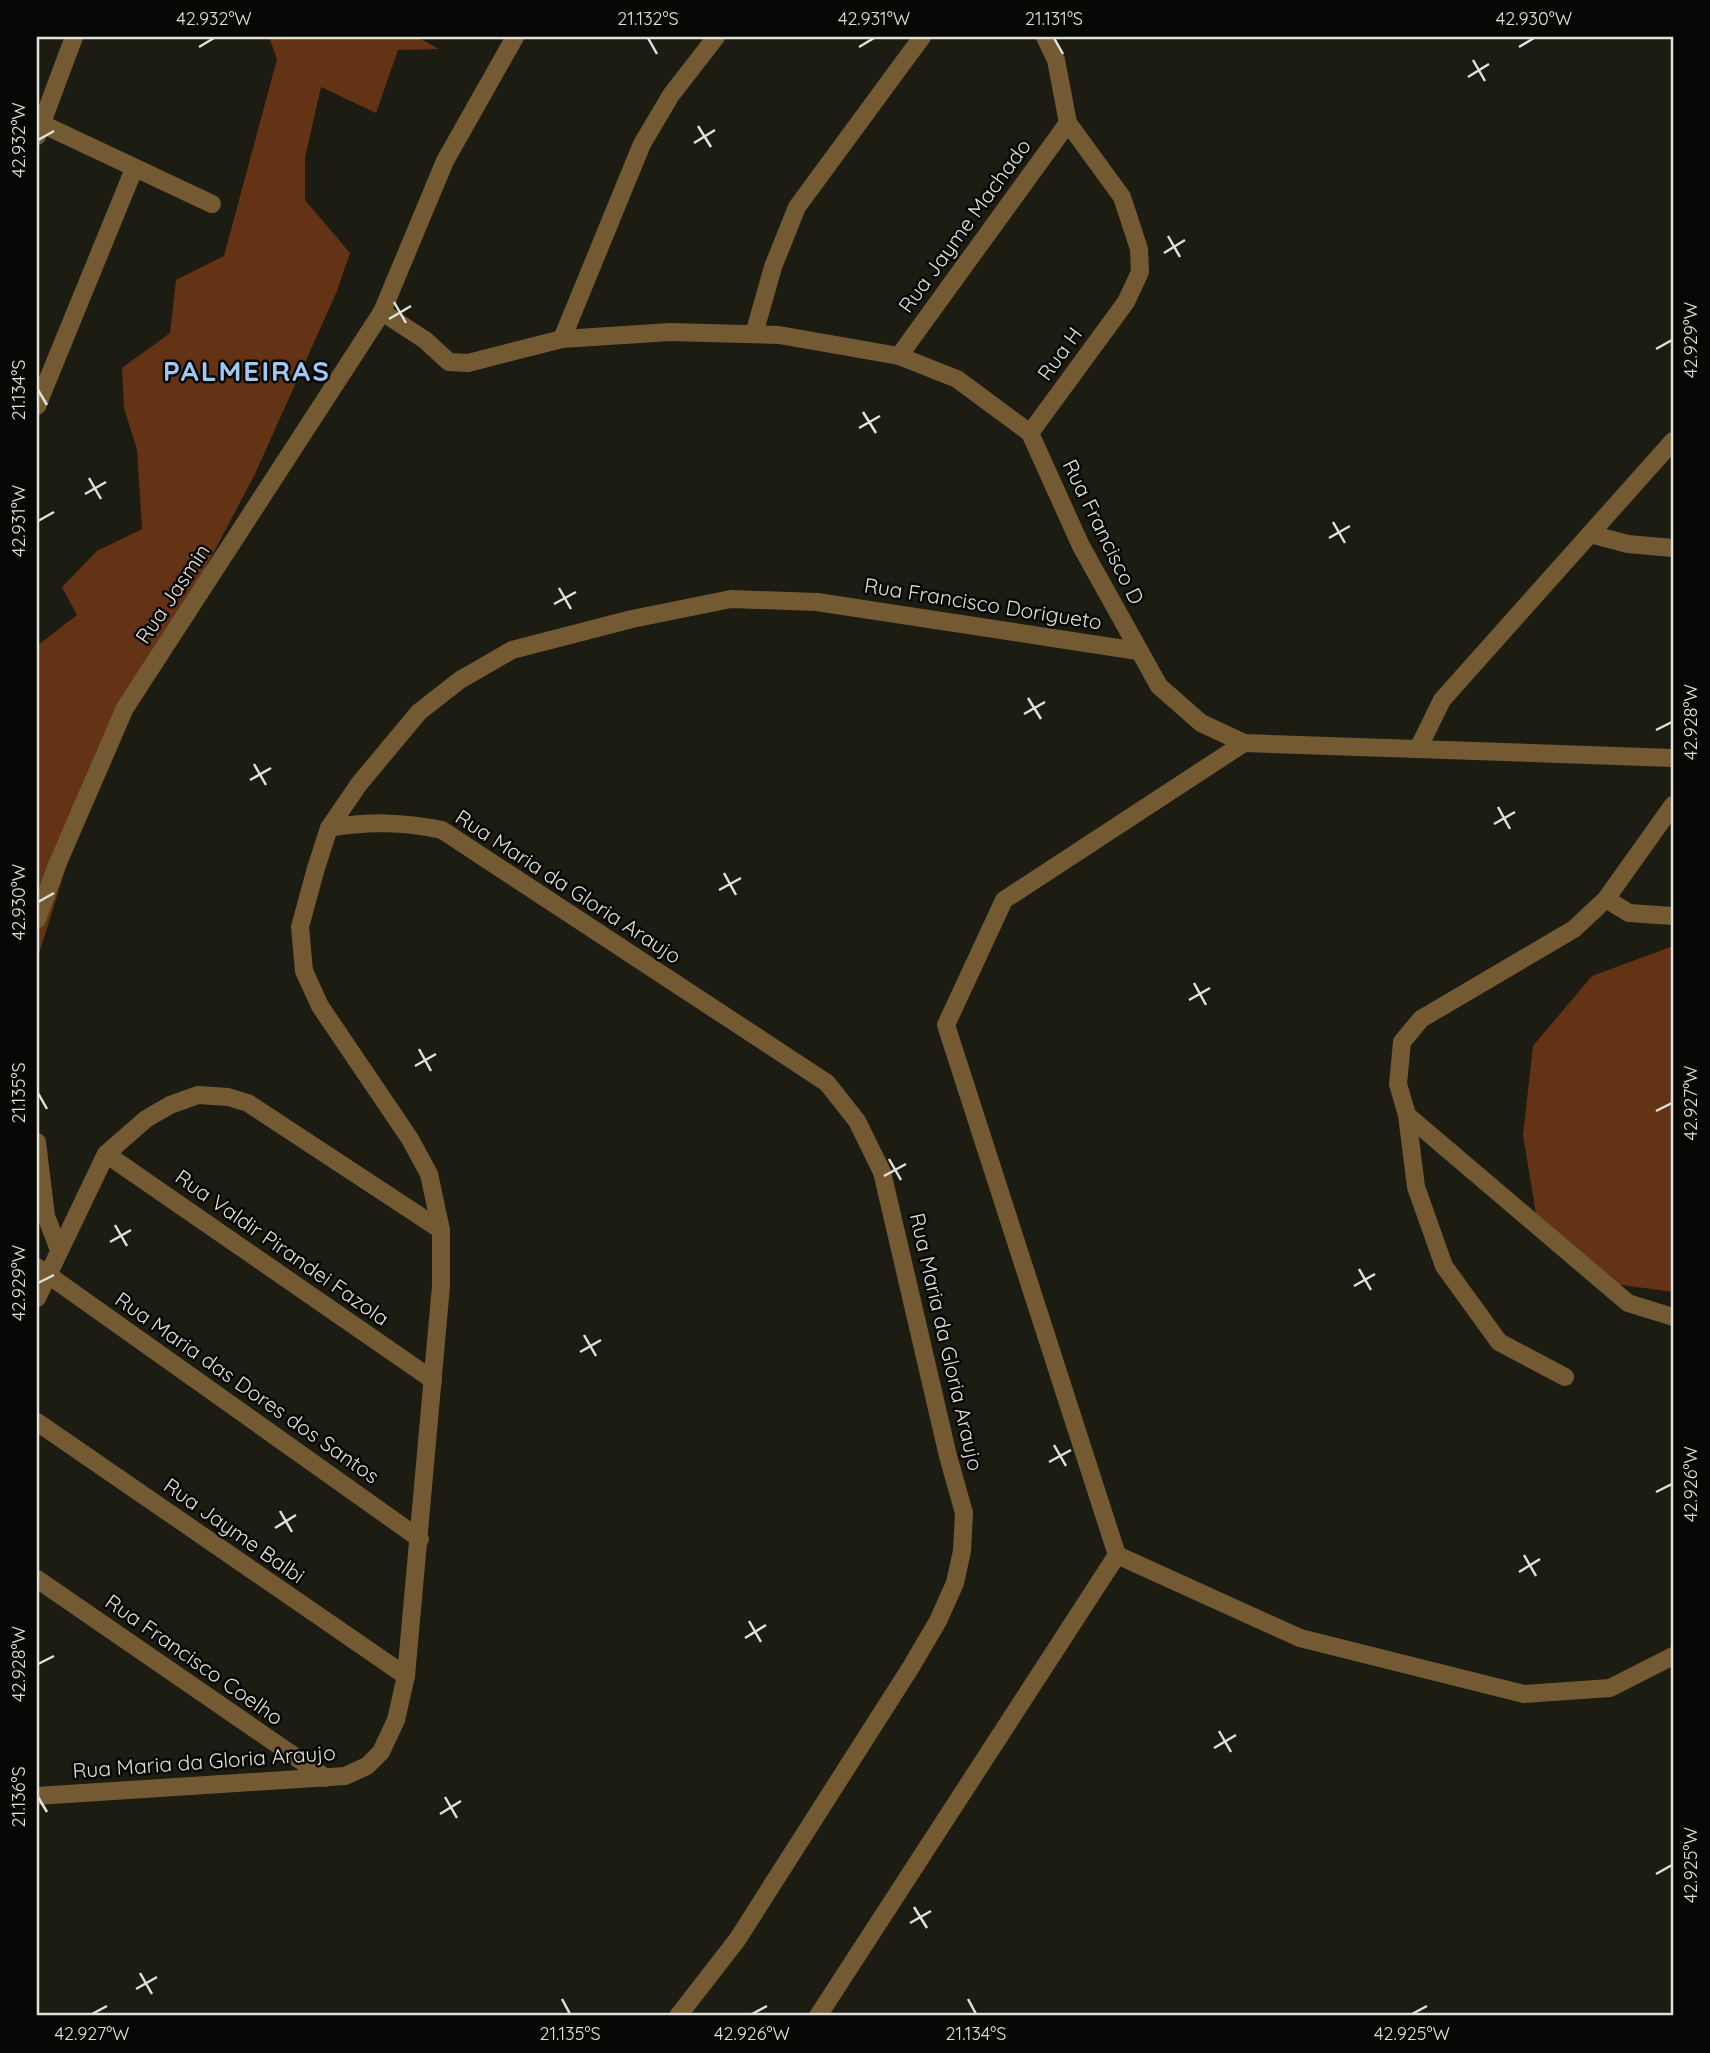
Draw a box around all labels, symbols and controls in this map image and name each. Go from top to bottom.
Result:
text: 42.932°W [176,7,252,30]
text: 21.132°S [617,7,679,30]
text: 42.931°W [838,7,910,30]
text: 21.131°S [1025,7,1083,30]
text: 42.930°W [1496,7,1572,30]
text: 42.932°W [7,102,30,178]
street label: Rua Jayme Machado [892,133,1036,317]
text: 42.929°W [1679,302,1702,378]
street label: Rua H [1031,322,1087,385]
district label: PALMEIRAS [163,353,331,388]
text: 21.134°S [7,360,30,420]
street label: Rua Francisco D [1058,455,1150,608]
text: 42.931°W [7,485,30,557]
street label: Rua Jasmin [129,539,215,648]
street label: Rua Francisco Dorigueto [863,571,1104,635]
text: 42.928°W [1679,684,1702,760]
street label: Rua Maria da Gloria Araujo [451,803,686,969]
text: 42.930°W [7,864,30,940]
text: 21.135°S [7,1062,30,1124]
text: 42.927°W [1679,1066,1702,1141]
street label: Rua Valdir Pirandei Fazola [171,1163,395,1331]
street label: Rua Maria da Gloria Araujo [905,1210,989,1473]
text: 42.929°W [7,1245,30,1321]
street label: Rua Maria das Dores dos Santos [110,1286,385,1489]
text: 42.926°W [1679,1446,1702,1522]
street label: Rua Jayme Balbi [159,1472,310,1588]
street label: Rua Francisco Coelho [101,1588,288,1730]
text: 42.928°W [7,1626,30,1702]
street label: Rua Maria da Gloria Araujo [71,1739,336,1783]
text: 21.136°S [7,1767,30,1828]
text: 42.925°W [1679,1827,1702,1903]
text: 42.927°W [55,2022,130,2045]
text: 21.135°S [539,2022,601,2045]
text: 42.926°W [714,2022,790,2045]
text: 21.134°S [946,2022,1006,2045]
text: 42.925°W [1374,2022,1450,2045]

